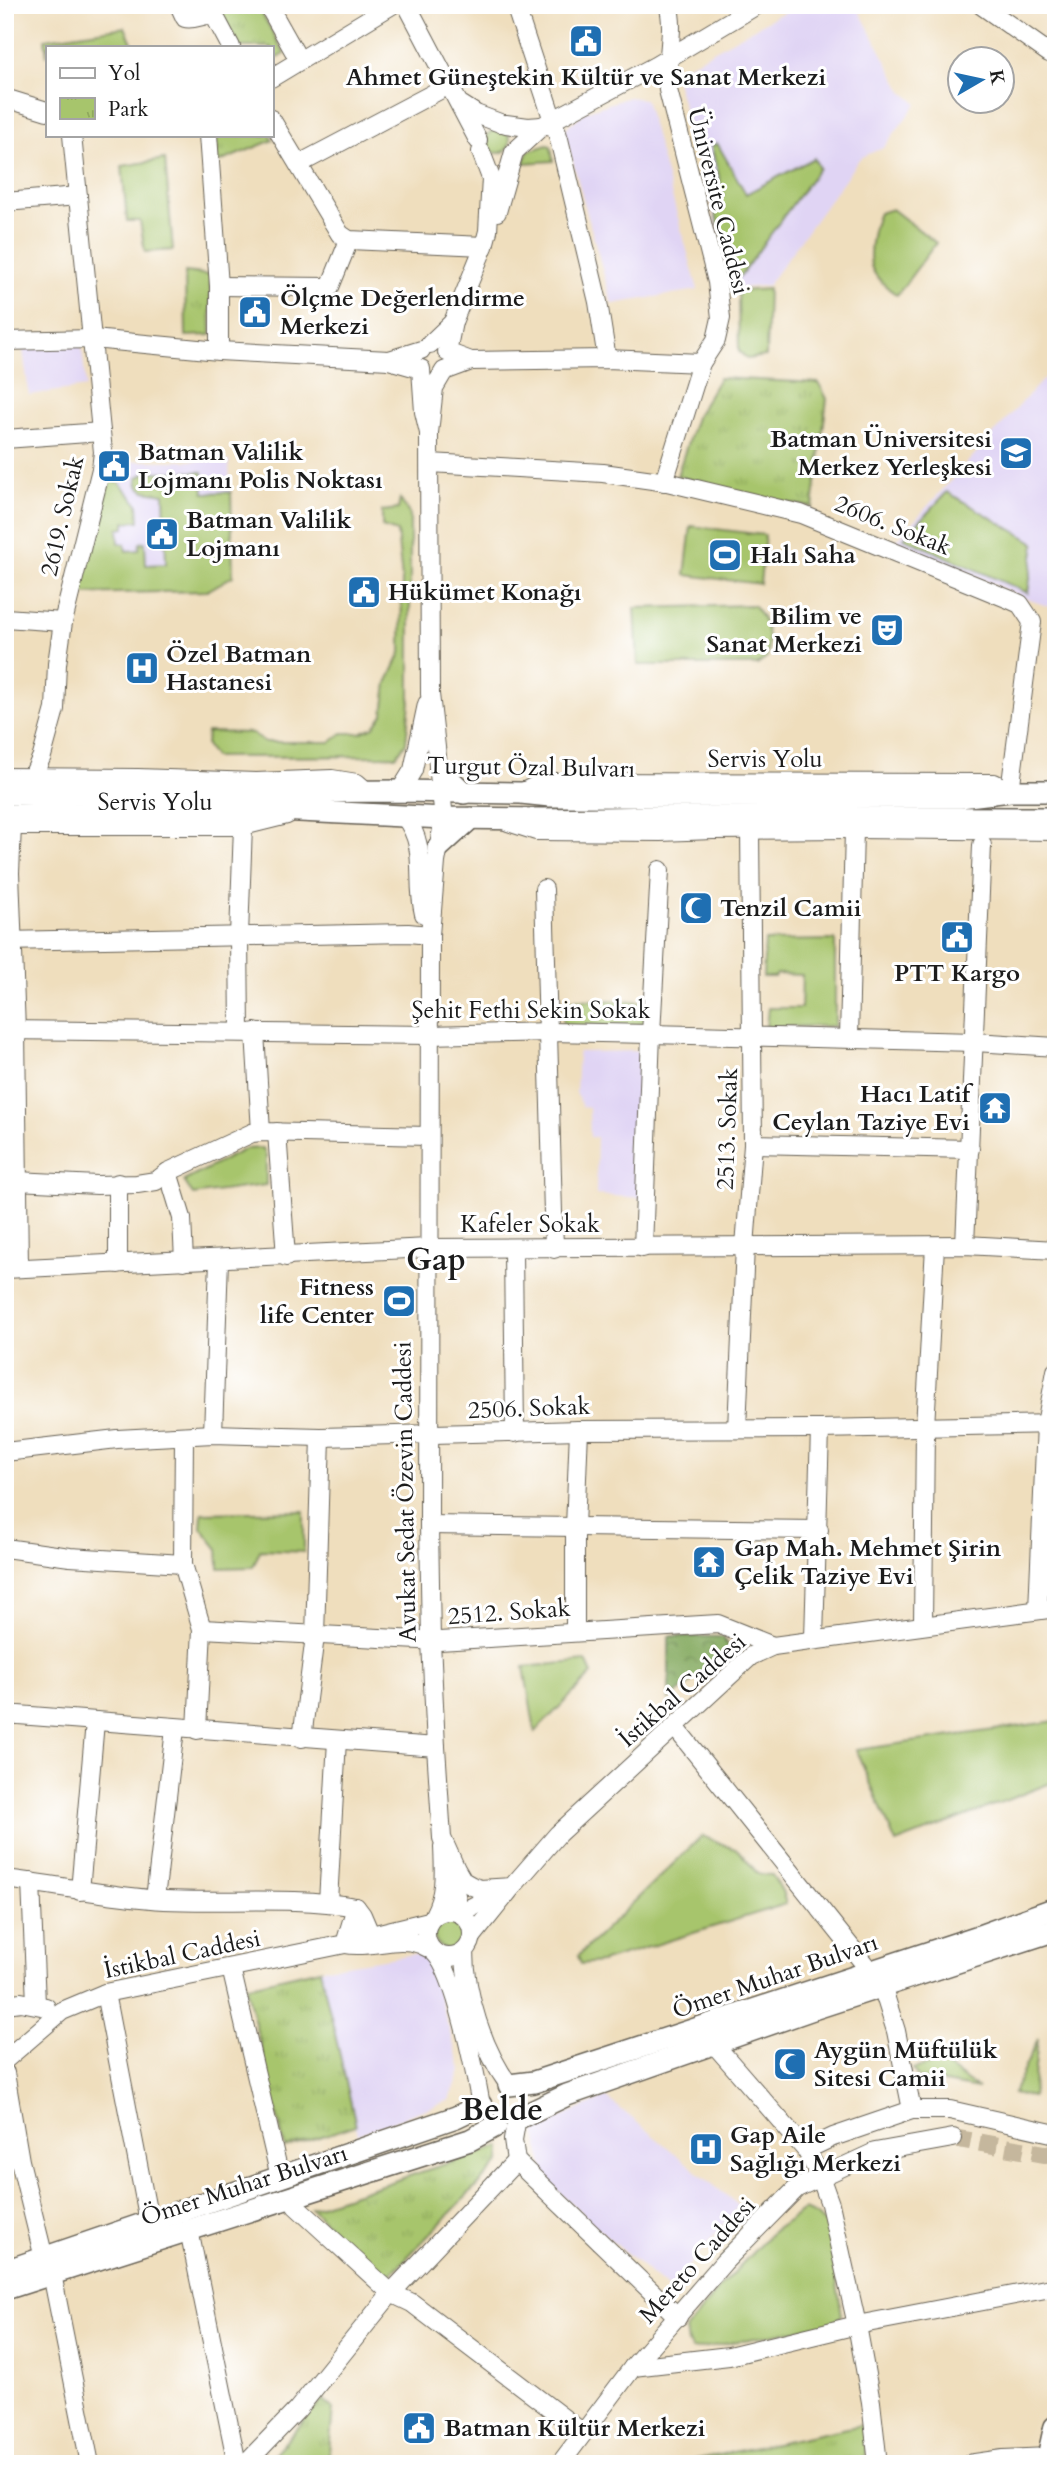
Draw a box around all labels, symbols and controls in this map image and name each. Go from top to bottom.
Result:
public building icon: Ahmet Güneştekin Kültür ve Sanat Merkezi [567,22,605,60]
legend [46,46,273,136]
north arrow [946,46,1016,116]
text: Yol [108,59,140,88]
place label: Ahmet Güneştekin Kültür ve Sanat Merkezi [346,61,827,94]
text: K [983,68,1011,88]
text: Park [108,95,149,124]
street label: Üniversite Caddesi [679,104,758,298]
place label: Ölçme Değerlendirme Merkezi [280,282,525,343]
public building icon: Ölçme Değerlendirme Merkezi [236,293,274,331]
place label: Batman Üniversitesi Merkez Yerleşkesi [770,423,992,484]
school or university icon: Batman Üniversitesi Merkez Yerleşkesi [997,434,1035,472]
place label: Batman Valilik Lojmanı Polis Noktası [138,436,383,497]
public building icon: Batman Valilik Lojmanı Polis Noktası [95,447,133,485]
street label: 2619. Sokak [33,452,92,580]
street label: 2606. Sokak [830,487,956,564]
place label: Batman Valilik Lojmanı [186,504,351,565]
public building icon: Batman Valilik Lojmanı [143,515,181,553]
sports icon: Halı Saha [706,536,744,574]
place label: Halı Saha [750,539,856,572]
public building icon: Hükümet Konağı [345,573,383,611]
place label: Hükümet Konağı [388,576,582,609]
place label: Bilim ve Sanat Merkezi [706,600,862,661]
theatre icon: Bilim ve Sanat Merkezi [868,611,906,649]
place label: Özel Batman Hastanesi [166,638,312,699]
hospital icon: Özel Batman Hastanesi [123,649,161,687]
street label: Servis Yolu [707,743,823,776]
street label: Turgut Özal Bulvarı [427,749,636,786]
street label: Servis Yolu [97,786,213,819]
mosque icon: Tenzil Camii [677,889,715,927]
place label: Tenzil Camii [720,892,862,925]
public building icon: PTT Kargo [938,918,976,956]
place label: PTT Kargo [894,957,1020,990]
street label: Şehit Fethi Sekin Sokak [411,994,651,1027]
street label: 2513. Sokak [709,1067,746,1191]
place label: Hacı Latif Ceylan Taziye Evi [772,1078,974,1139]
temple icon: Hacı Latif Ceylan Taziye Evi [976,1089,1014,1127]
street label: Kafeler Sokak [460,1208,600,1241]
district label: Gap [406,1238,466,1282]
place label: Fitness life Center [260,1271,374,1332]
sports icon: Fitness life Center [380,1282,418,1320]
street label: Avukat Sedat Özevin Caddesi [386,1341,425,1643]
street label: 2506. Sokak [467,1390,591,1427]
place label: Gap Mah. Mehmet Şirin Çelik Taziye Evi [734,1532,1002,1593]
temple icon: Gap Mah. Mehmet Şirin Çelik Taziye Evi [690,1543,728,1581]
street label: 2512. Sokak [447,1592,572,1633]
street label: İstikbal Caddesi [611,1626,753,1755]
street label: İstikbal Caddesi [101,1922,264,1987]
street label: Ömer Muhar Bulvarı [668,1926,883,2027]
place label: Aygün Müftülük Sitesi Camii [814,2034,998,2095]
mosque icon: Aygün Müftülük Sitesi Camii [771,2045,809,2083]
district label: Belde [461,2088,543,2132]
place label: Gap Aile Sağlığı Merkezi [730,2119,901,2180]
hospital icon: Gap Aile Sağlığı Merkezi [687,2130,725,2168]
street label: Ömer Muhar Bulvarı [137,2136,352,2234]
street label: Mereto Caddesi [632,2190,763,2331]
public building icon: Batman Kültür Merkezi [400,2409,438,2447]
place label: Batman Kültür Merkezi [444,2412,706,2445]

